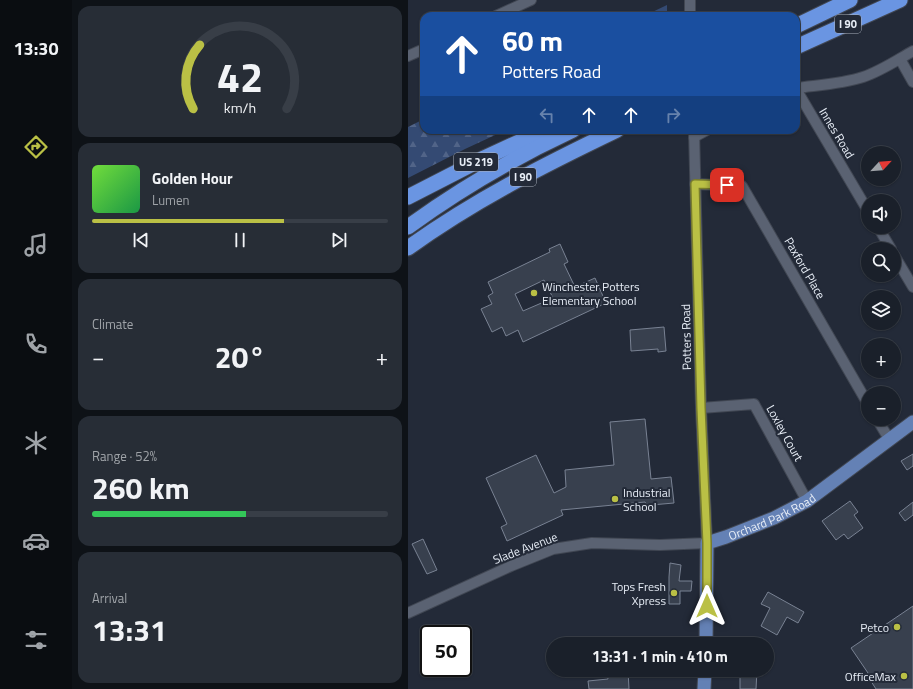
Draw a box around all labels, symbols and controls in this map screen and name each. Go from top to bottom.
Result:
road number: I 90 [835,15,861,33]
text: 60 m [502,19,563,62]
icon: ahead [436,28,488,80]
text: 13:30 [14,35,58,62]
text: 42 [217,45,263,108]
text: Potters Road [502,58,601,85]
text: km/h [224,97,256,119]
icon: left [536,104,558,126]
icon: ahead [578,104,600,126]
icon: ahead [620,104,642,126]
icon: right [662,104,684,126]
street label: Innes Road [814,104,860,162]
icon: directions [22,133,50,161]
north arrow [861,146,901,186]
map controls [861,146,901,426]
road number: US 219 [454,153,498,171]
text: Golden Hour [152,167,233,190]
road number: I 90 [510,168,536,186]
pin [710,168,744,202]
icon: arrive [716,174,738,196]
text: Lumen [152,190,189,210]
button: sound [861,194,901,234]
icon: previous [130,229,152,251]
icon: pause [229,229,251,251]
icon: next [328,229,350,251]
icon: music [22,231,50,259]
street label: Paxford Place [780,233,830,303]
button: search [861,242,901,282]
place label: Winchester Potters Elementary School [542,277,640,310]
marker: Winchester Potters Elementary School [529,288,539,298]
button: layers [861,290,901,330]
street label: Potters Road [676,304,696,370]
text: Climate [92,314,133,334]
icon: phone [22,330,50,358]
text: 20° [215,334,265,380]
button: + [861,338,901,378]
text: − [92,340,104,374]
text: + [376,340,388,374]
button: − [861,386,901,426]
street label: Loxley Court [762,401,809,465]
icon: climate [22,429,50,457]
text: Range · 52% [92,446,157,466]
text: 260 km [92,465,190,511]
place label: Industrial School [623,483,670,516]
street label: Orchard Park Road [725,488,819,545]
marker: Industrial School [610,494,620,504]
icon: car [22,527,50,555]
street label: Slade Avenue [490,527,560,569]
place label: Tops Fresh Xpress [612,577,666,610]
position arrow [686,585,728,627]
text: Arrival [92,588,127,608]
marker: Tops Fresh Xpress [669,588,679,598]
text: 13:31 [92,607,167,653]
place label: Petco [860,618,889,637]
marker: Petco [892,622,902,632]
speed limit sign: 50 [420,625,472,677]
icon: filters [22,626,50,654]
text: 13:31 · 1 min · 410 m [592,645,728,668]
place label: OfficeMax [845,667,897,686]
marker: OfficeMax [899,671,909,681]

